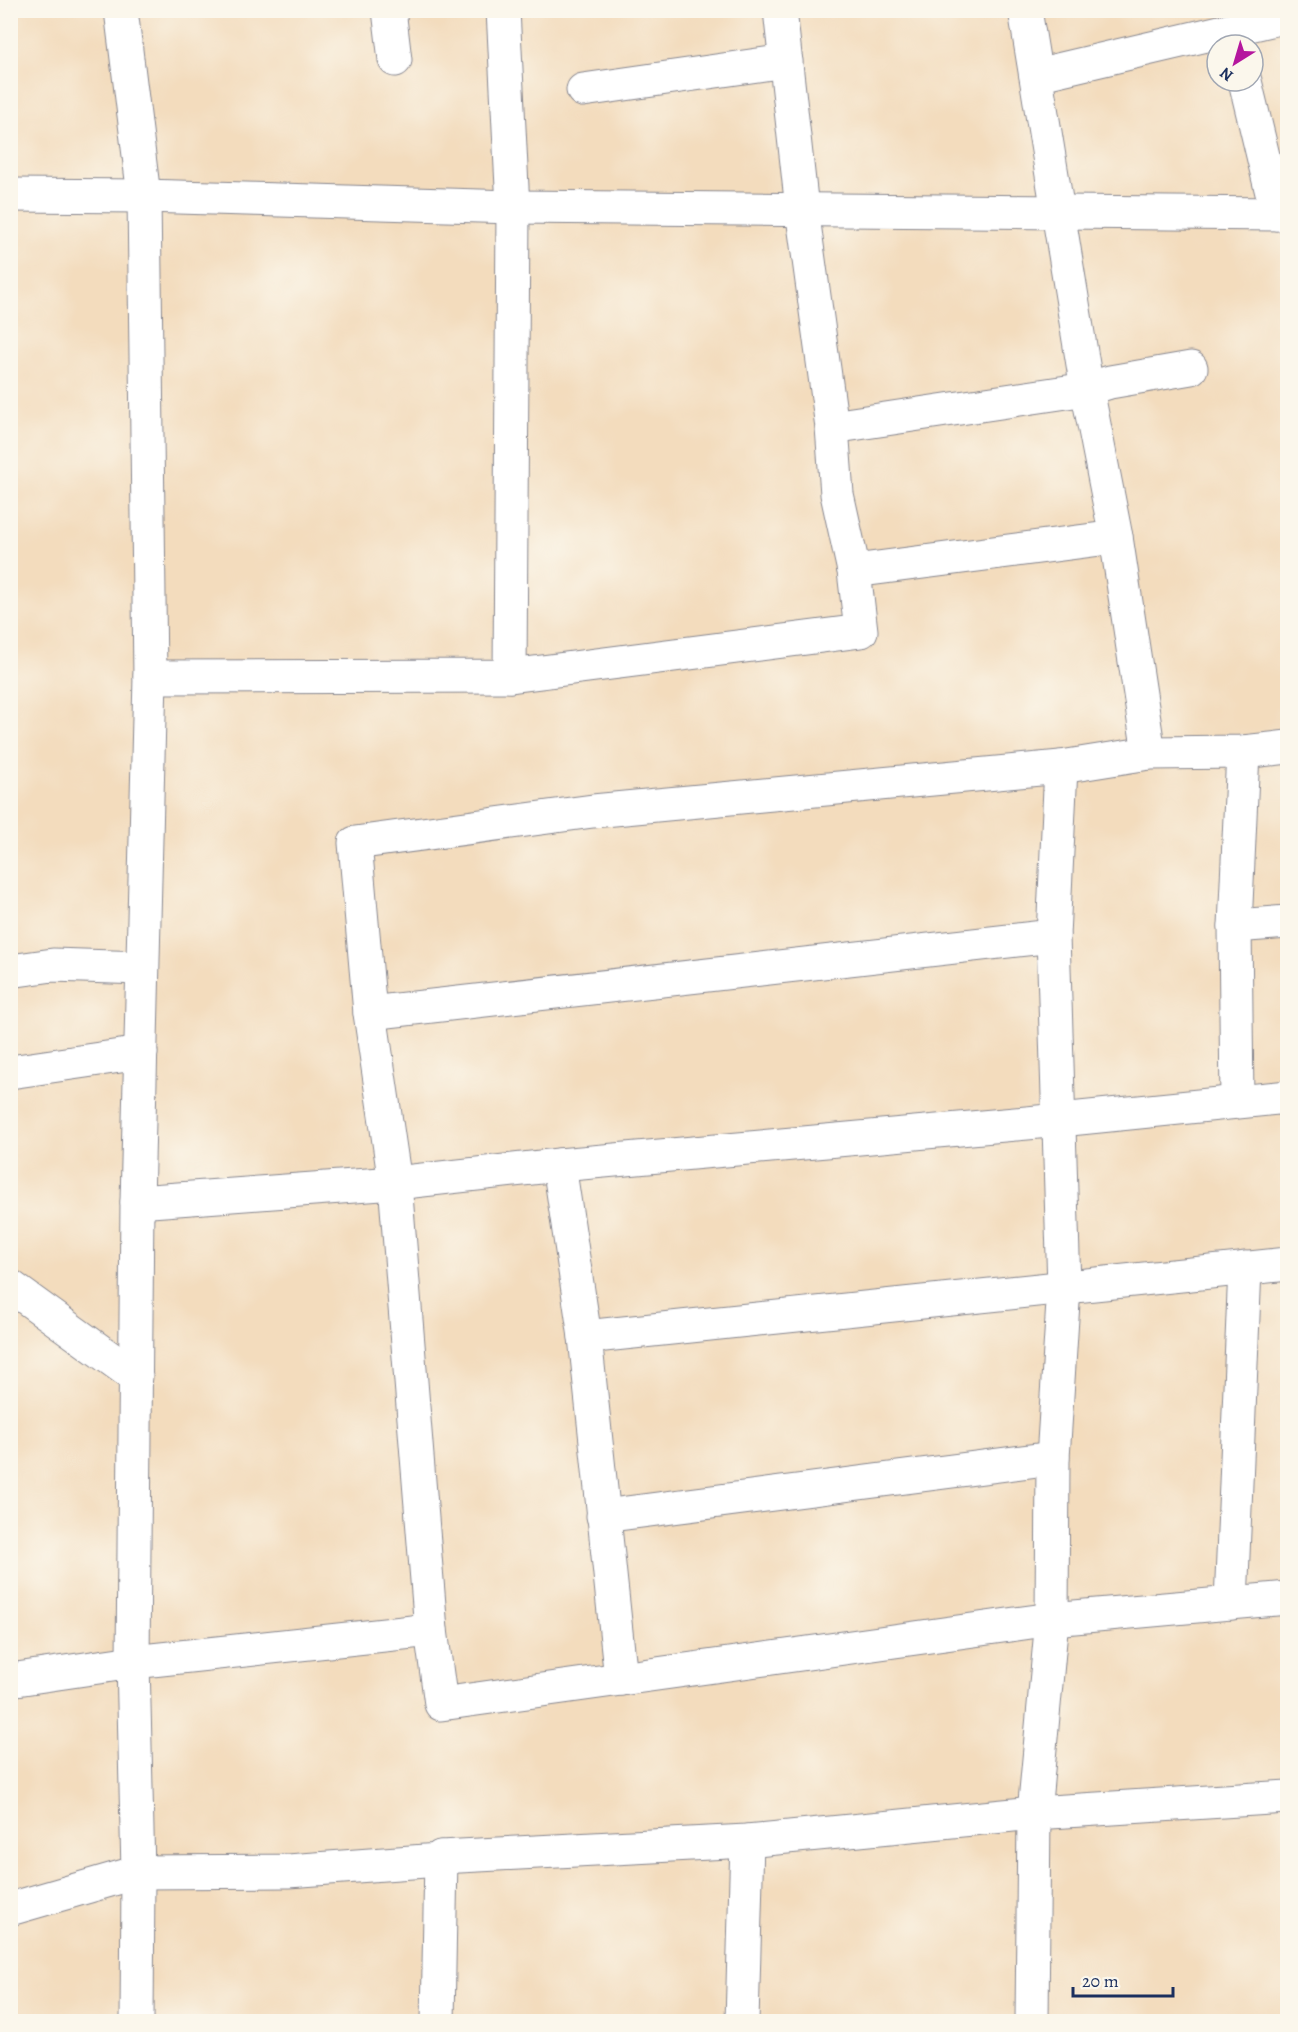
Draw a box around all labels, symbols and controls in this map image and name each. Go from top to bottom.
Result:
north arrow [1205,33,1265,93]
text: N [1215,62,1238,86]
scale bar [1073,1960,1174,1998]
text: 20 m [1082,1969,1119,1993]

